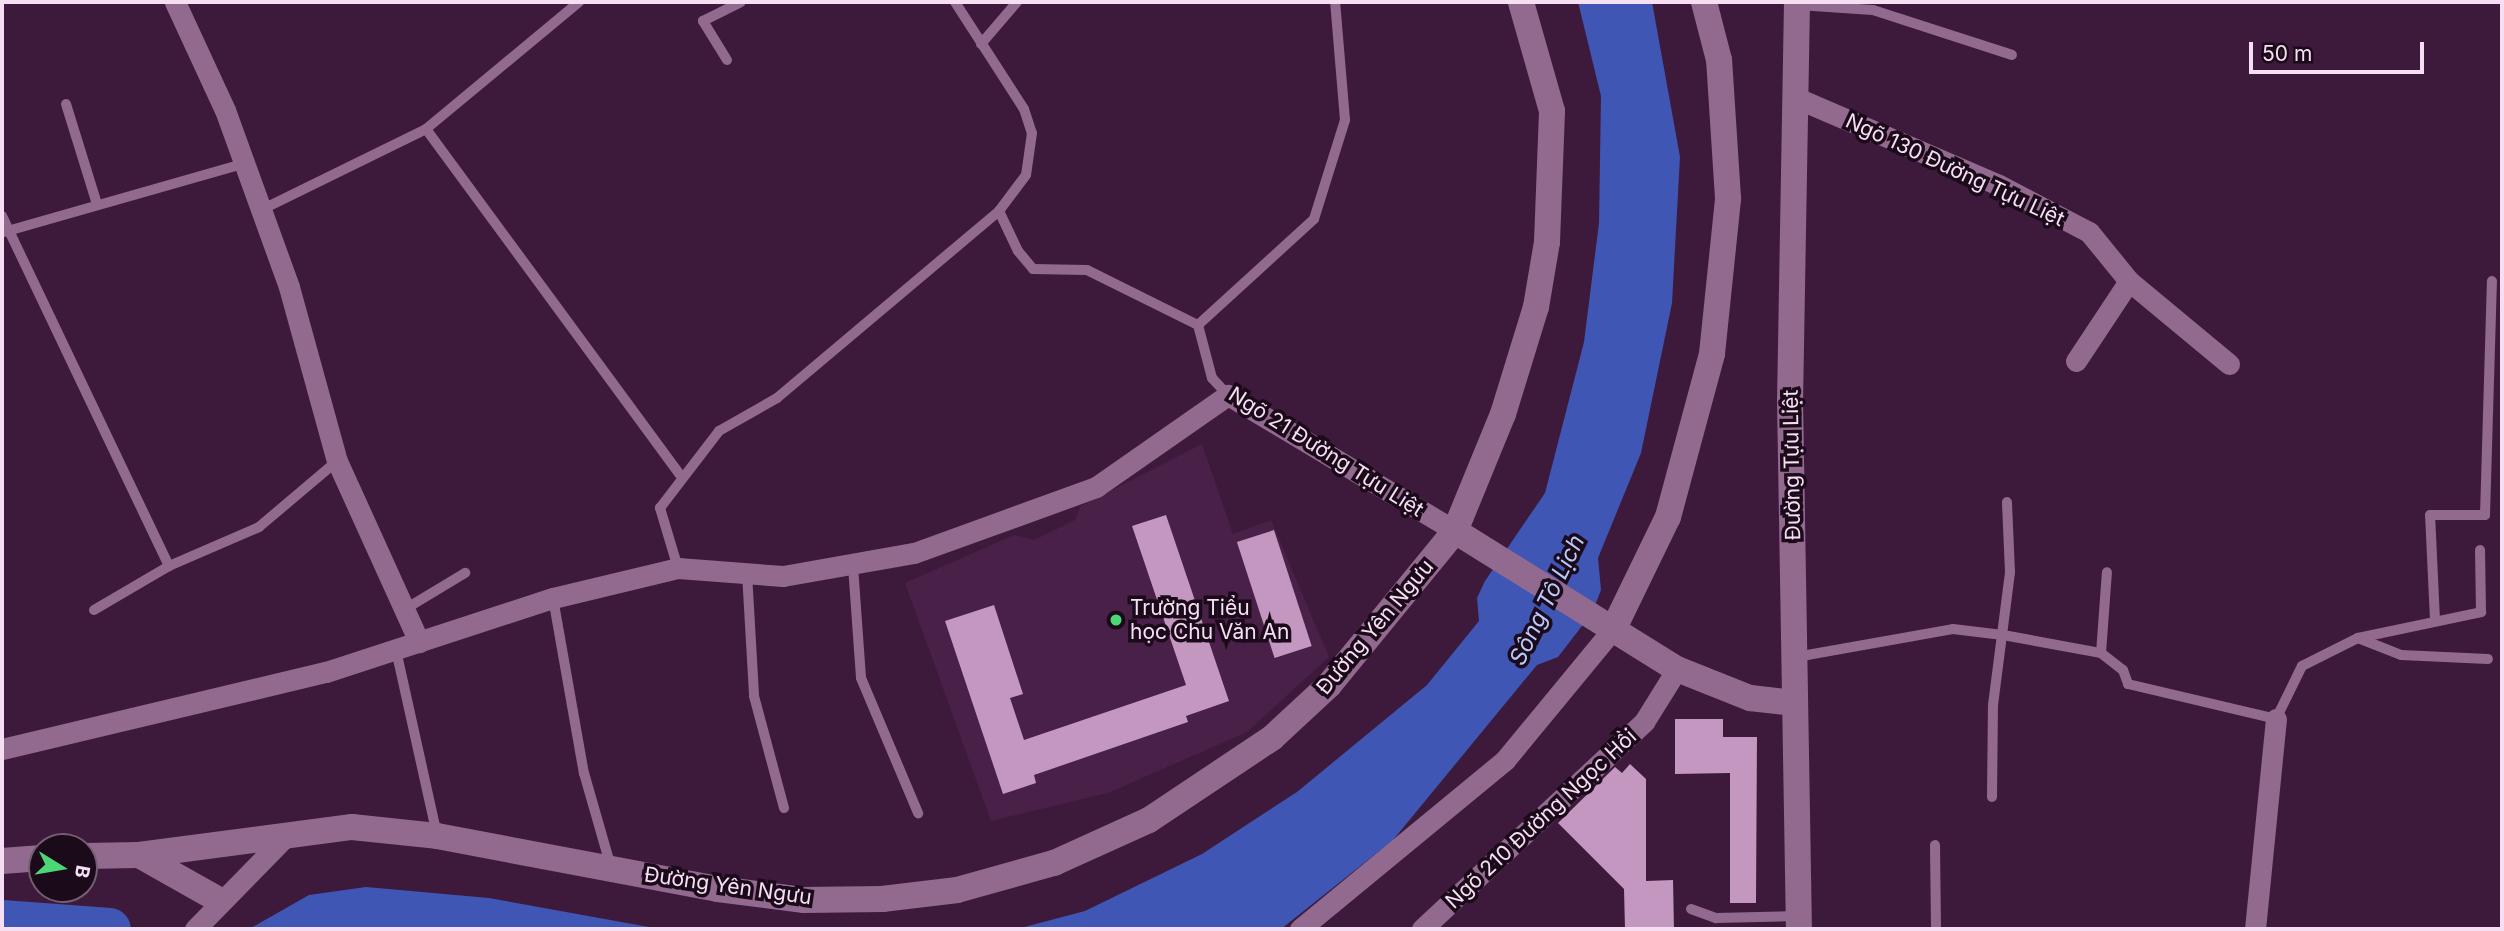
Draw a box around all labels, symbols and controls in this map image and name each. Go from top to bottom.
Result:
scale bar [2252,28,2427,72]
text: 50 m [2262,41,2312,66]
street label: Ngõ 130 Đường Tựu Liệt [1842,108,2068,232]
street label: Ngõ 21 Đường Tựu Liệt [1224,382,1428,522]
street label: Đường Tựu Liệt [1778,389,1806,541]
water label: Sông Tô Lịch [1504,530,1590,670]
street label: Đường Yên Ngưu [1311,554,1439,700]
place label: Trường Tiểu học Chu Văn An [1130,595,1289,645]
marker: Trường Tiểu học Chu Văn An [1108,612,1124,628]
street label: Ngõ 210 Đường Ngọc Hồi [1440,724,1642,914]
north arrow [28,833,98,903]
street label: Đường Yên Ngưu [643,862,813,910]
text: B [70,863,95,880]

